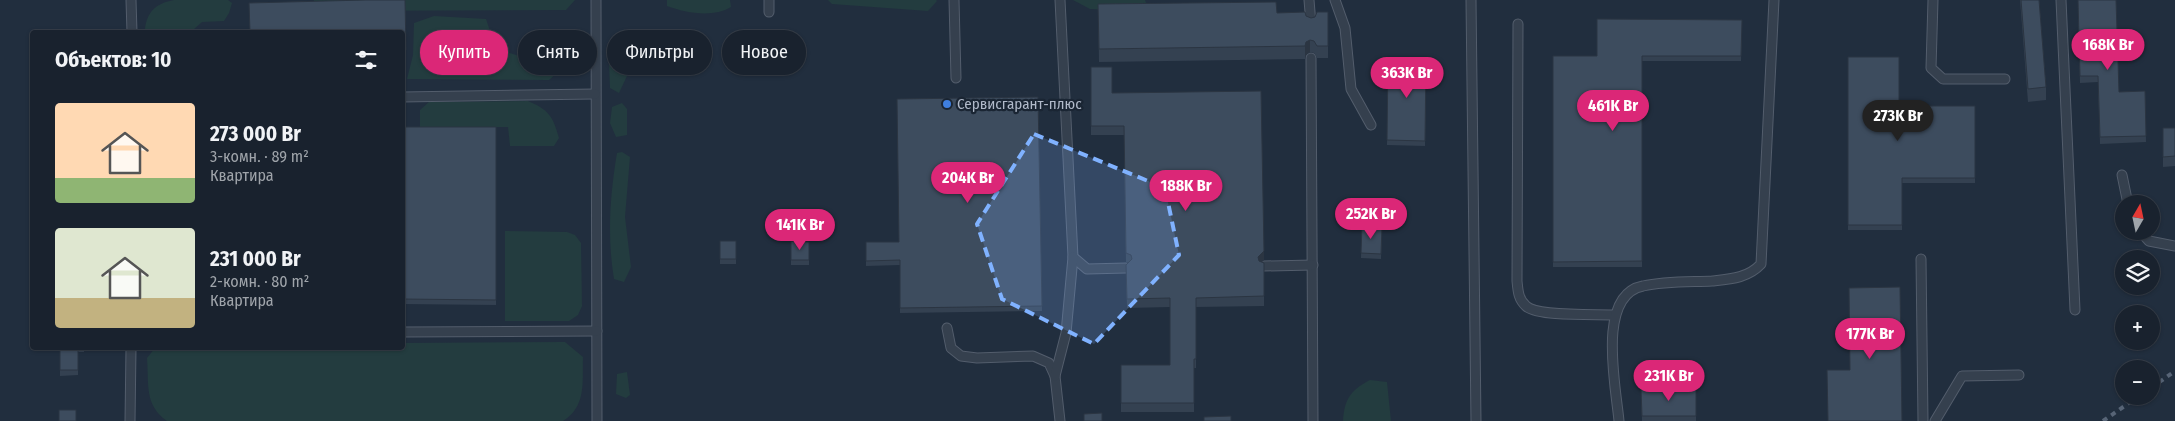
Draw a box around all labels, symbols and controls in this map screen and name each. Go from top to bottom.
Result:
pin: 168K Br [2062,28,2154,71]
chip: Купить [420,30,508,75]
chip: Снять [518,30,597,75]
chip: Фильтры [607,30,712,75]
chip: Новое [722,30,806,75]
text: 168K Br [2082,35,2134,54]
icon: filters [352,46,380,74]
text: Объектов: 10 [55,47,172,73]
pin: 363K Br [1361,56,1453,99]
text: 363K Br [1382,63,1432,82]
pin: 461K Br [1567,90,1659,132]
place label: Сервисгарант-плюс [957,95,1082,113]
text: 461K Br [1588,96,1638,115]
marker: Сервисгарант-плюс [941,98,953,110]
pin: 273K Br [1852,100,1944,142]
text: 273K Br [1873,106,1923,125]
text: 273 000 Br [210,121,301,147]
icon: home [95,123,155,183]
text: 3-комн. · 89 m² [210,147,309,166]
pin: 204K Br [922,162,1014,204]
text: Квартира [210,166,274,185]
text: 204K Br [942,168,994,187]
pin: 188K Br [1140,170,1232,212]
text: 188K Br [1160,176,1212,195]
north arrow [2115,195,2160,240]
map controls [2115,195,2160,405]
pin: 252K Br [1325,198,1417,240]
text: 252K Br [1346,204,1396,223]
pin: 141K Br [754,208,846,251]
text: 141K Br [776,215,824,234]
text: 231 000 Br [210,246,301,272]
icon: home [95,248,155,308]
button: layers [2115,250,2160,295]
text: 2-комн. · 80 m² [210,272,309,291]
text: Квартира [210,291,274,310]
button: + [2115,305,2160,350]
pin: 177K Br [1824,318,1916,360]
text: 177K Br [1846,324,1894,343]
pin: 231K Br [1623,360,1715,402]
button: − [2115,360,2160,405]
text: 231K Br [1645,366,1693,385]

